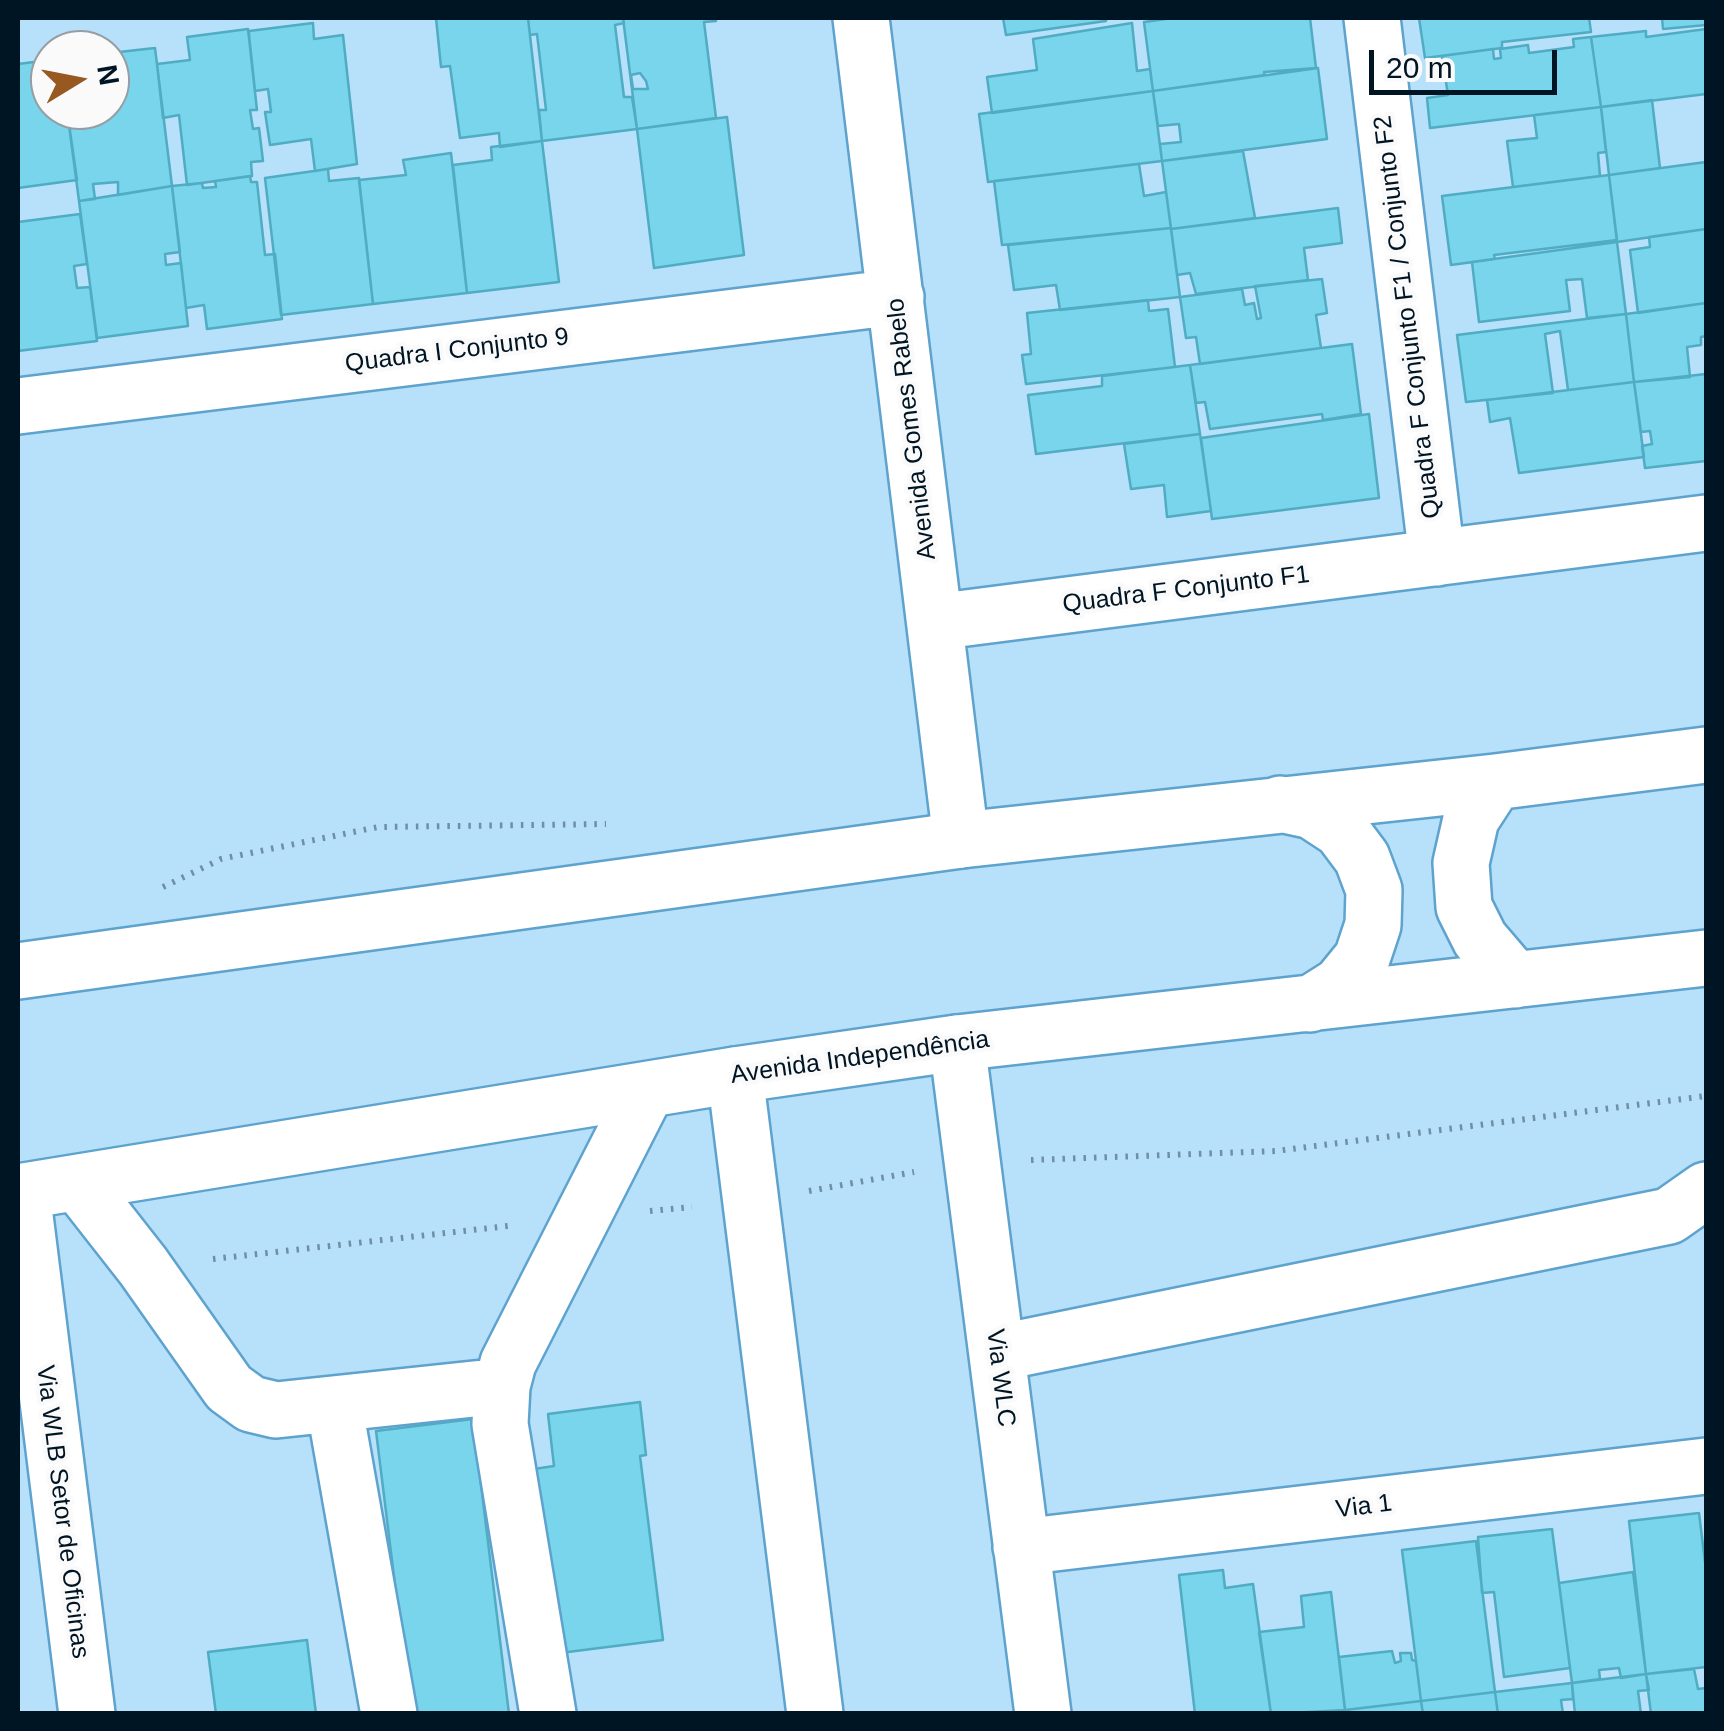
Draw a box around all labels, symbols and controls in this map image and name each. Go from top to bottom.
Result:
north arrow [30,30,130,130]
scale bar [1374,30,1562,92]
text: 20 m [1386,51,1453,84]
text: N [91,62,125,88]
street label: Quadra F Conjunto F1 / Conjunto F2 [1368,114,1448,520]
street label: Avenida Gomes Rabelo [881,296,943,562]
street label: Quadra I Conjunto 9 [343,322,571,380]
street label: Quadra F Conjunto F1 [1061,560,1311,620]
street label: Avenida Independência [729,1025,991,1091]
street label: Via WLC [979,1327,1021,1429]
street label: Via WLB Setor de Oficinas [29,1364,95,1660]
street label: Via 1 [1334,1489,1394,1525]

